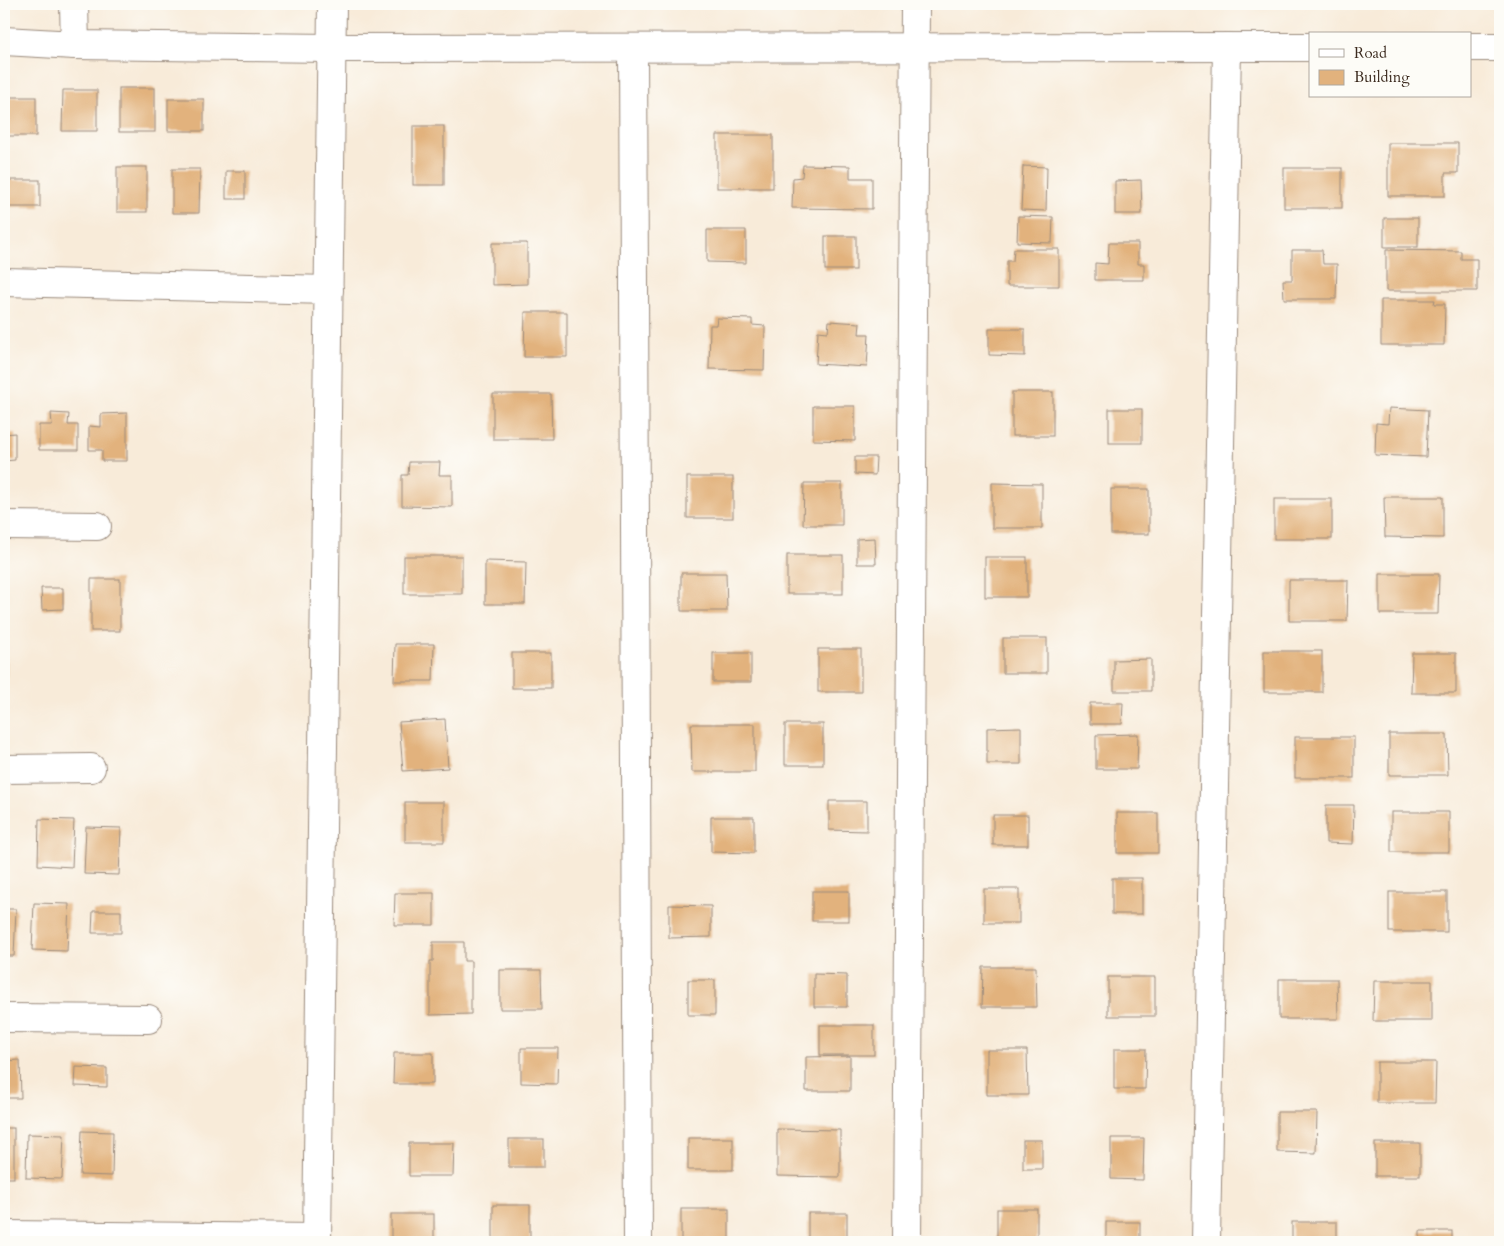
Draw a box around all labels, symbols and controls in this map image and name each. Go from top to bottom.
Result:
legend [1309,32,1472,98]
text: Road [1354,43,1387,63]
text: Building [1354,67,1410,87]

